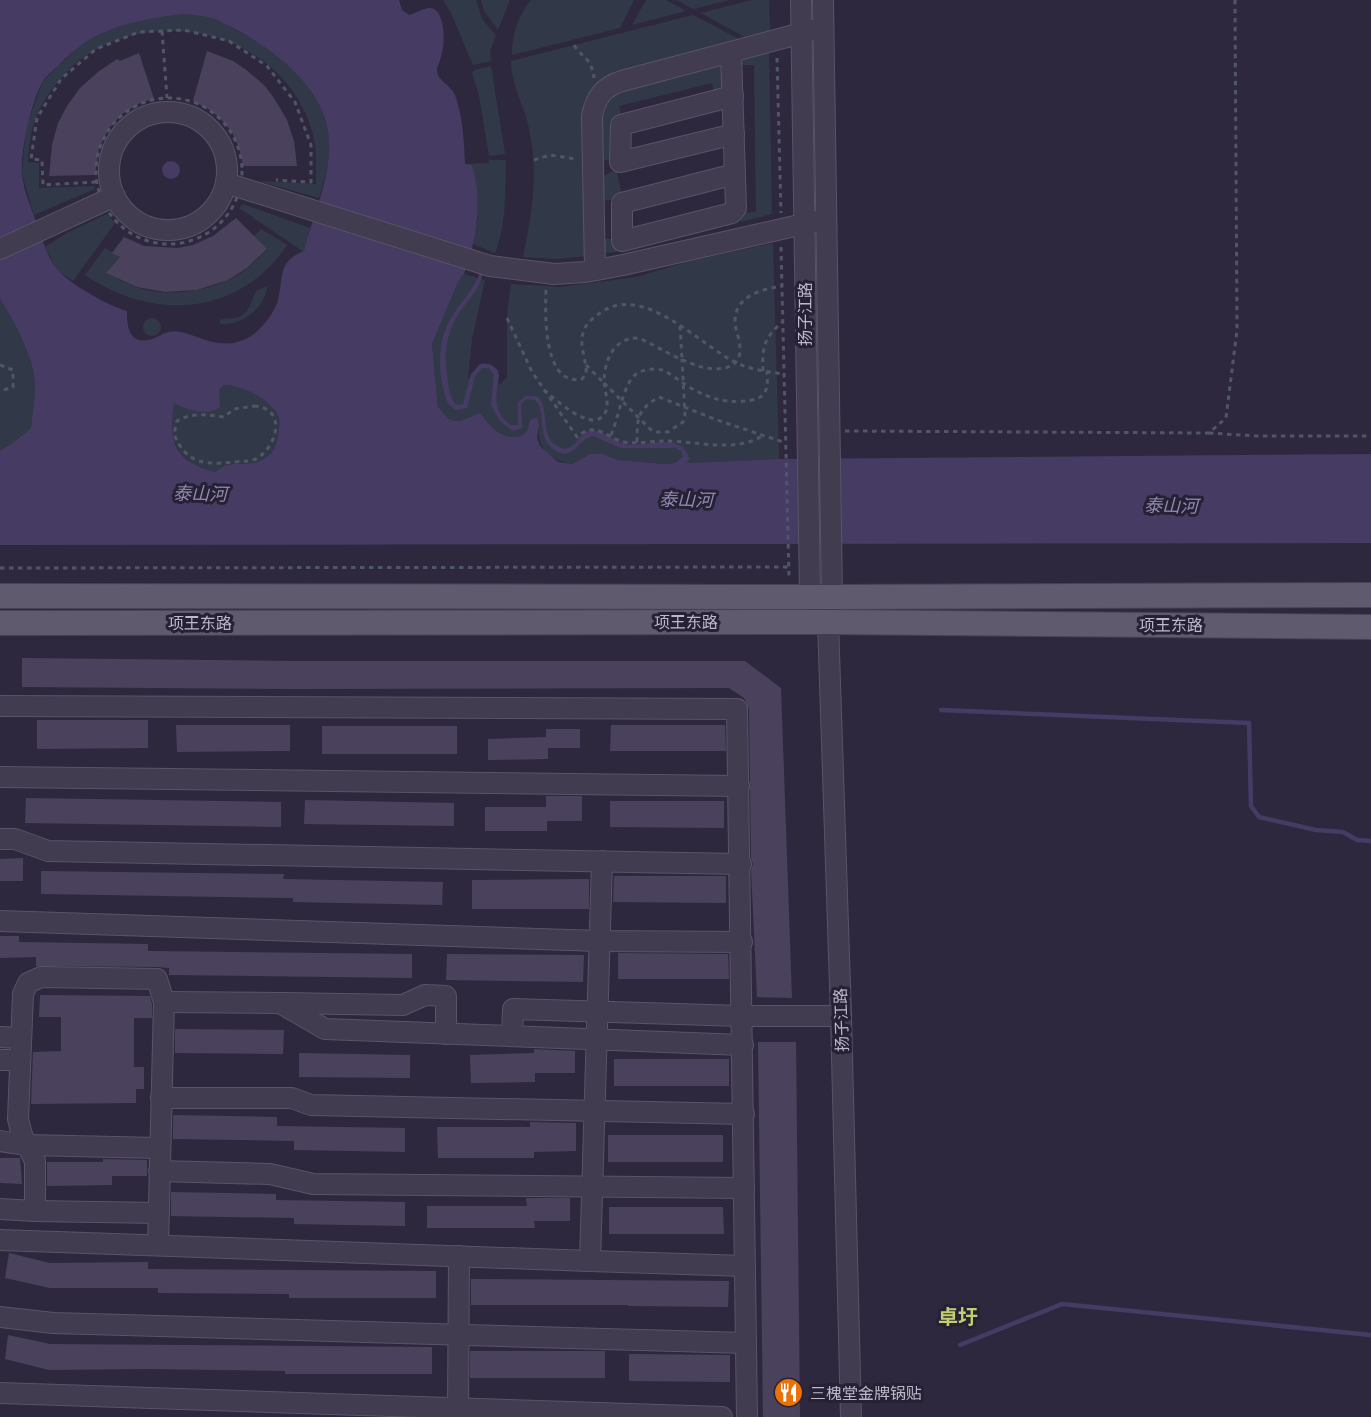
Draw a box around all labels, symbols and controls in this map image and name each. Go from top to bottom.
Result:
street label: 扬子江路 [796,282,816,346]
water label: 泰山河 [173,483,230,506]
water label: 泰山河 [659,489,716,512]
water label: 泰山河 [1144,495,1201,518]
street label: 项王东路 [654,613,718,633]
street label: 项王东路 [168,614,232,634]
street label: 项王东路 [1139,616,1203,636]
street label: 扬子江路 [831,988,853,1052]
district label: 卓圩 [938,1305,978,1330]
restaurant icon: 三槐堂金牌锅贴 [773,1377,805,1409]
place label: 三槐堂金牌锅贴 [810,1384,922,1404]

